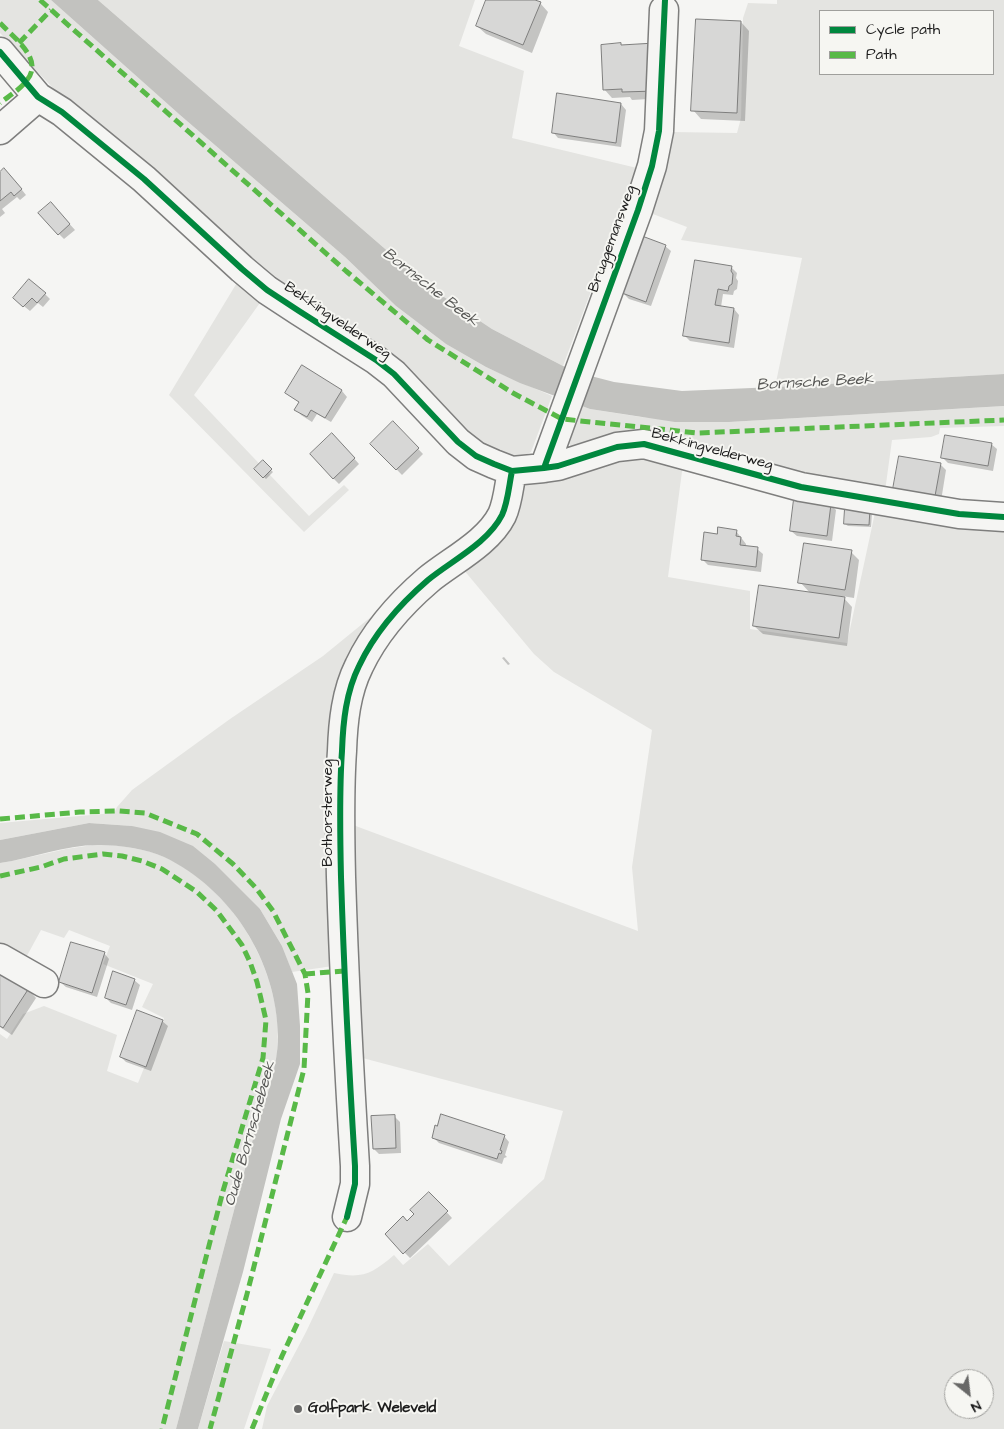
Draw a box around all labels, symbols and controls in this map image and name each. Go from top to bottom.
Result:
legend [819,10,994,75]
text: Cycle path [866,19,940,40]
text: Path [866,44,897,65]
street label: Bruggemansweg [585,183,641,295]
water label: Bornsche Beek [378,244,482,332]
street label: Bekkingvelderweg [280,279,394,363]
water label: Bornsche Beek [756,370,874,396]
street label: Bekkingvelderweg [649,425,775,475]
street label: Bothorsterweg [320,759,338,867]
water label: Oude Bornschebeek [221,1059,281,1209]
north arrow [944,1369,994,1419]
text: N [967,1395,984,1417]
place label: Golfpark Weleveld [308,1400,436,1418]
marker: Golfpark Weleveld [292,1403,304,1415]

